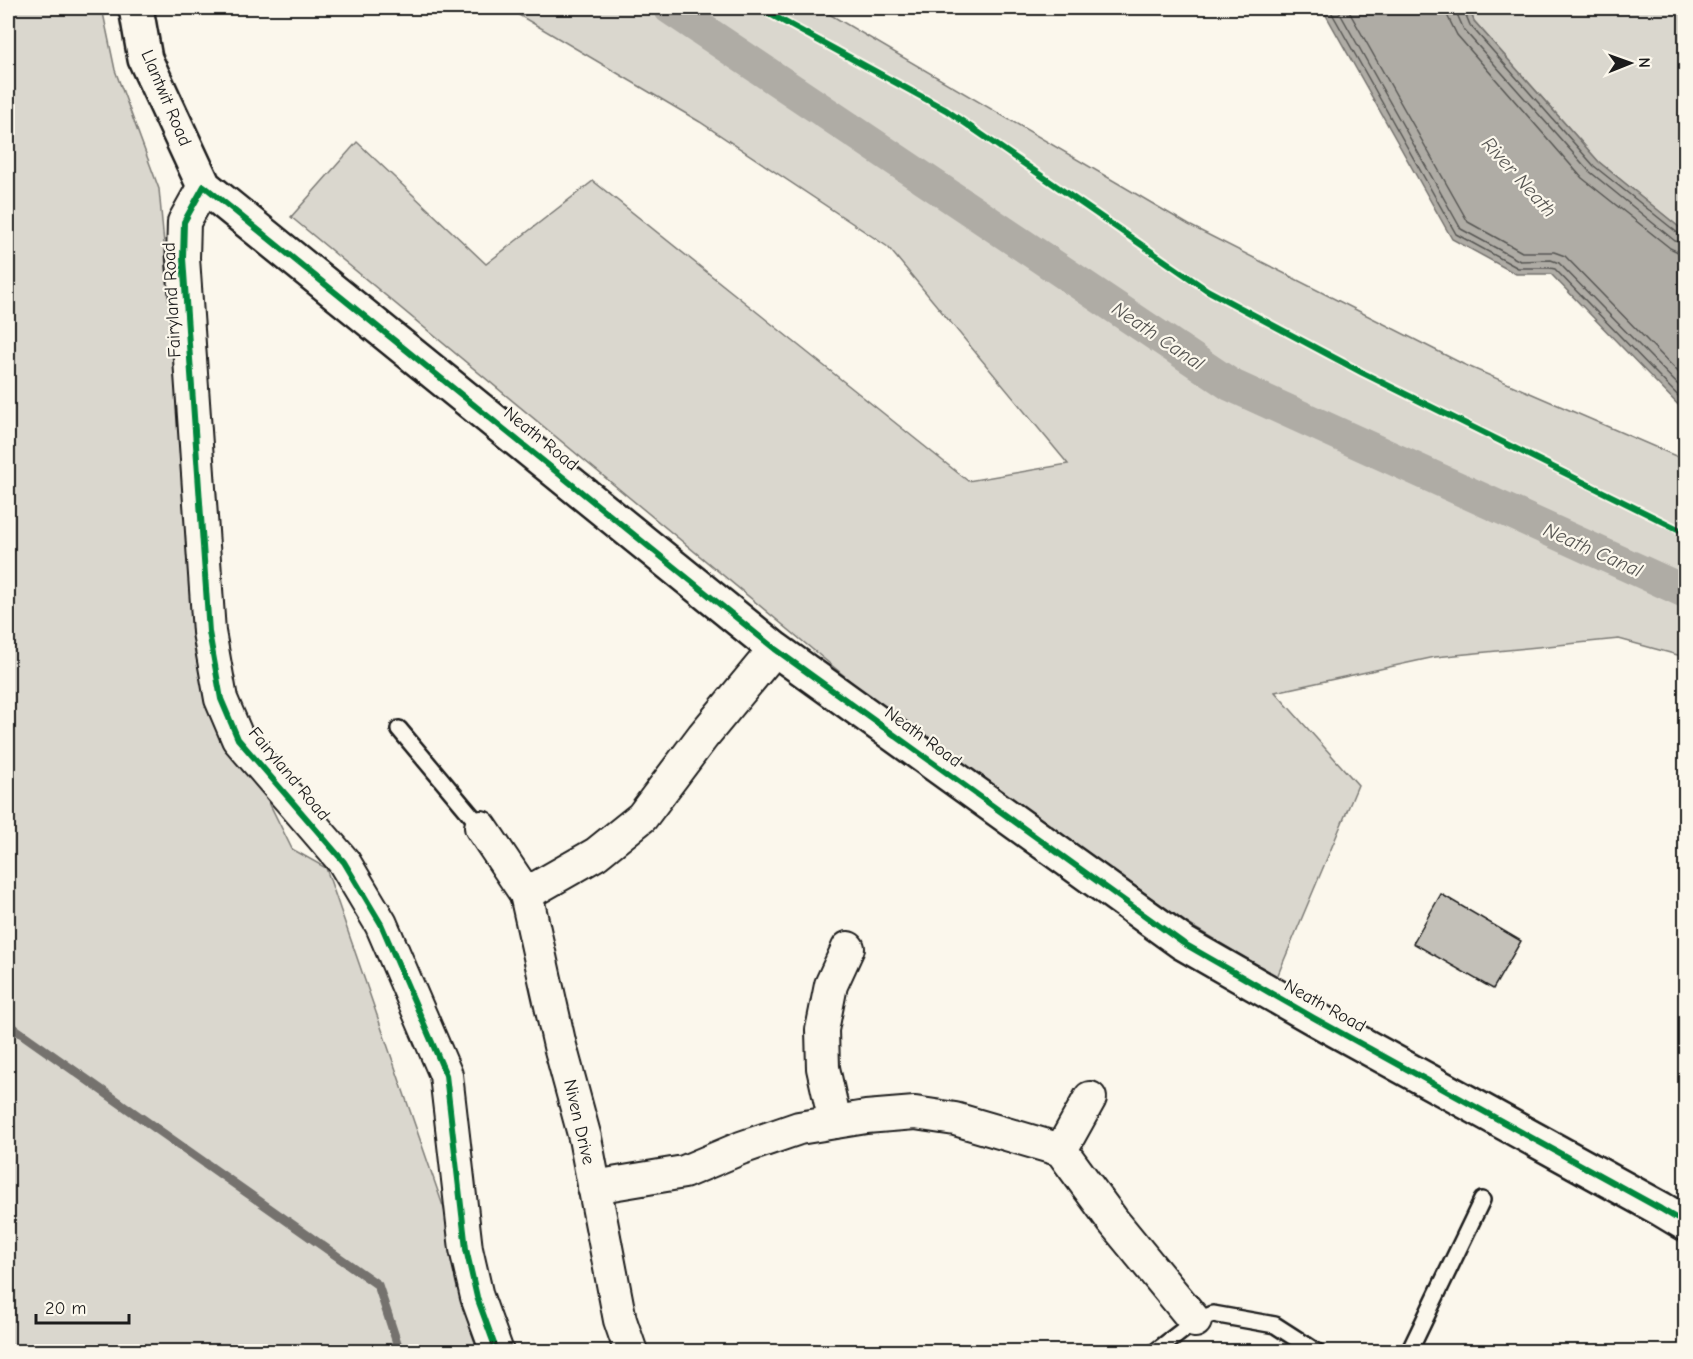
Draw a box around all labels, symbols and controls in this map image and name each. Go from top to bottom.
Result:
north arrow [1600,33,1660,93]
street label: Llantwit Road [136,47,196,149]
text: N [1635,57,1653,68]
water label: River Neath [1477,132,1561,222]
street label: Fairyland Road [158,242,186,358]
water label: Neath Canal [1108,297,1209,375]
street label: Neath Road [499,403,583,475]
water label: Neath Canal [1540,518,1646,582]
street label: Neath Road [880,702,966,772]
street label: Fairyland Road [244,723,334,825]
street label: Neath Road [1281,975,1369,1037]
street label: Niven Drive [559,1077,599,1167]
scale bar [36,1287,129,1325]
text: 20 m [45,1298,86,1319]

